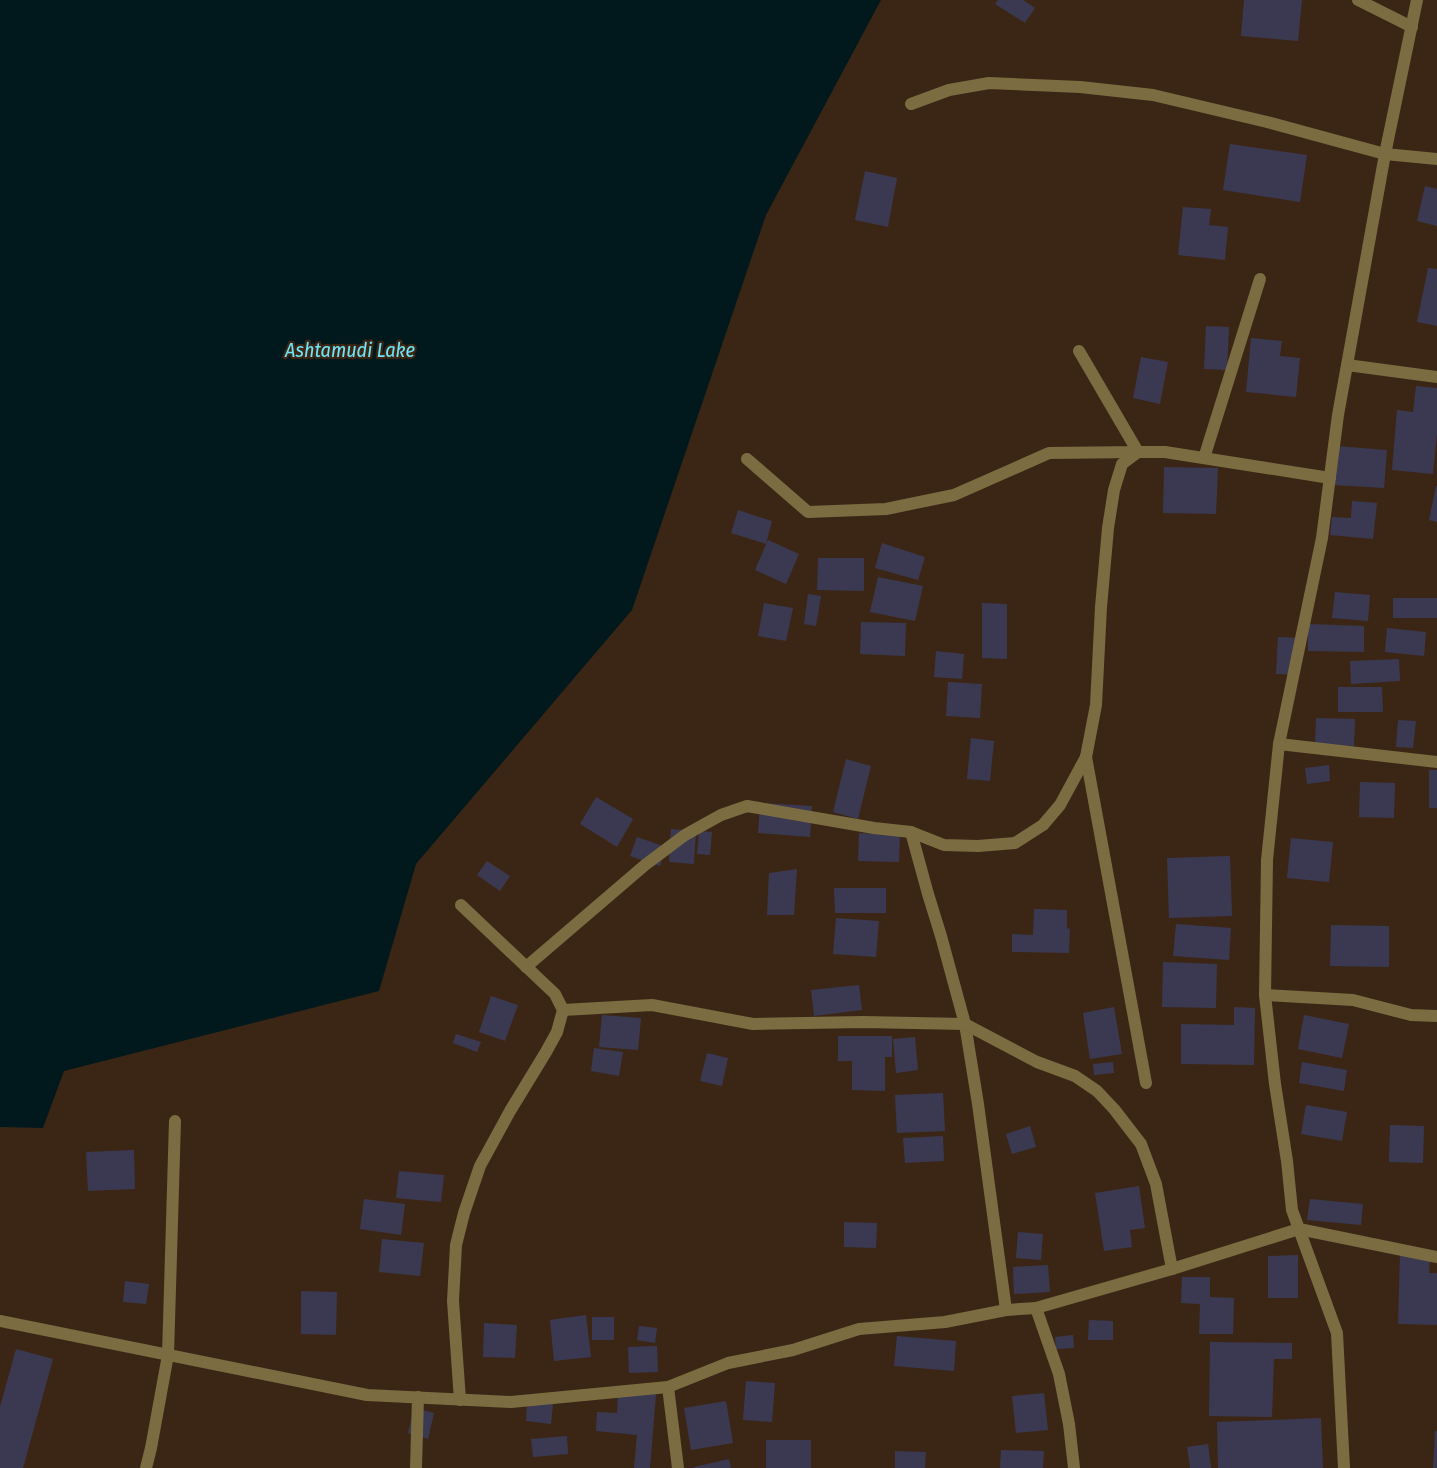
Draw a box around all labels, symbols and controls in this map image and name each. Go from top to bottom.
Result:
water label: Ashtamudi Lake [284,338,415,362]

